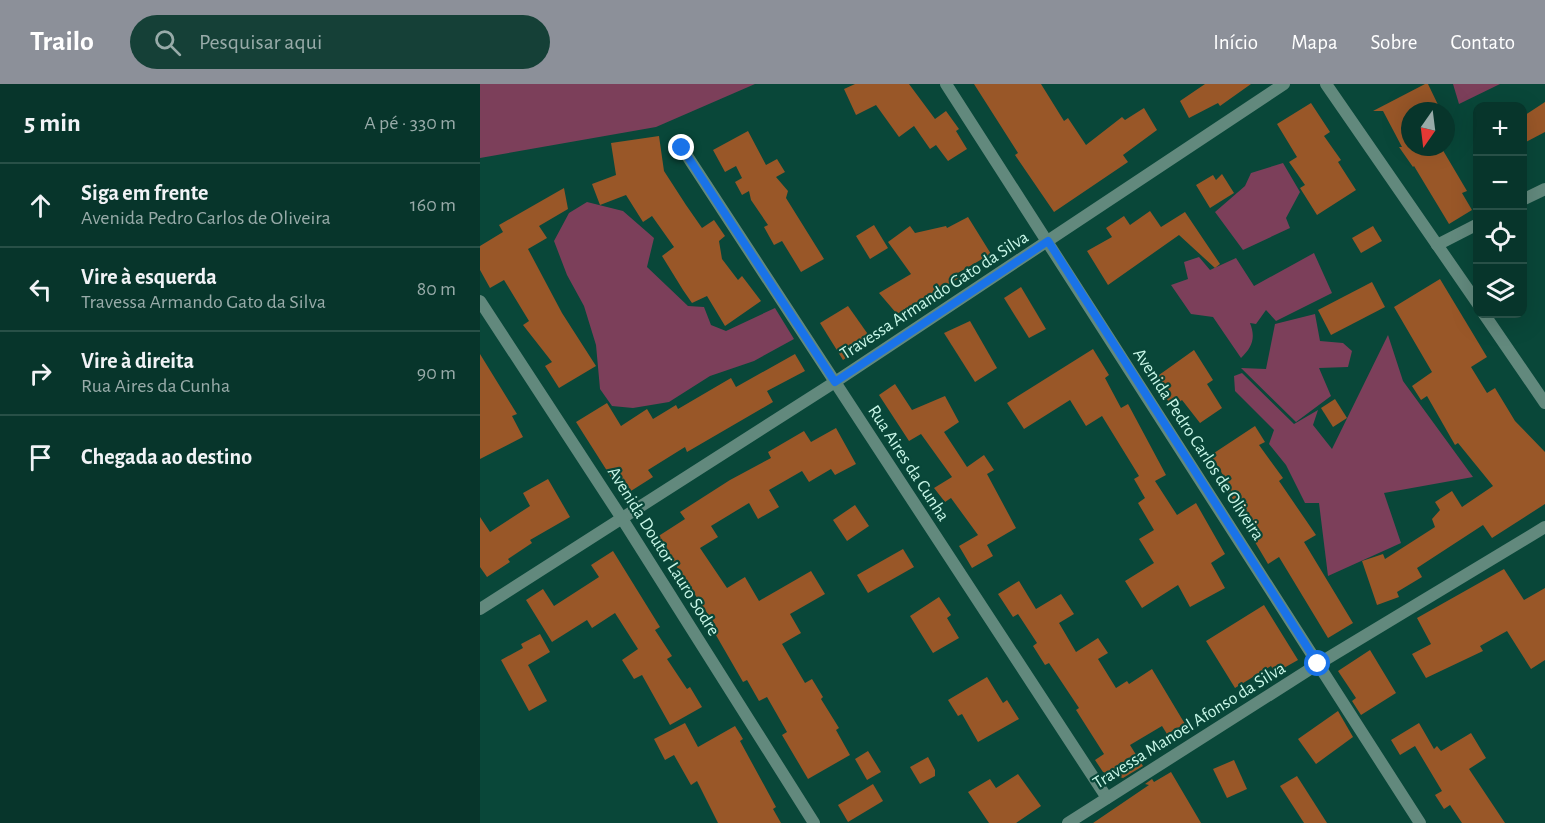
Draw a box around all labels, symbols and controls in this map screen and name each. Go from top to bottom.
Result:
search box [130,15,550,69]
icon: search [151,26,184,59]
text: Trailo [30,28,94,56]
text: Pesquisar aqui [199,31,322,53]
text: Início [1213,32,1258,53]
text: Mapa [1291,32,1338,53]
text: Sobre [1371,32,1417,53]
text: Contato [1450,32,1515,53]
north arrow [1401,102,1455,156]
map controls [1473,102,1527,318]
button: + [1473,102,1527,156]
text: 5 min [24,110,81,136]
text: A pé · 330 m [364,113,456,133]
route end [668,134,694,160]
button: − [1473,156,1527,210]
text: Siga em frente [81,182,208,204]
icon: ahead [24,189,57,222]
text: 160 m [410,195,456,215]
text: Avenida Pedro Carlos de Oliveira [81,208,331,228]
button: locate [1473,210,1527,264]
street label: Travessa Armando Gato da Silva [837,228,1032,363]
button: layers [1473,264,1527,318]
text: Vire à esquerda [81,266,217,288]
icon: left [24,273,57,306]
text: 80 m [417,279,456,299]
text: Travessa Armando Gato da Silva [81,292,326,312]
street label: Avenida Pedro Carlos de Oliveira [1129,345,1267,544]
text: Vire à direita [81,350,194,372]
icon: right [24,357,57,390]
text: 90 m [417,363,456,383]
text: Rua Aires da Cunha [81,376,230,396]
street label: Rua Aires da Cunha [864,402,952,525]
icon: arrive [24,441,57,474]
text: Chegada ao destino [81,446,252,468]
street label: Avenida Doutor Lauro Sodre [604,464,723,639]
route start [1304,650,1330,676]
street label: Travessa Manoel Afonso da Silva [1090,659,1289,793]

